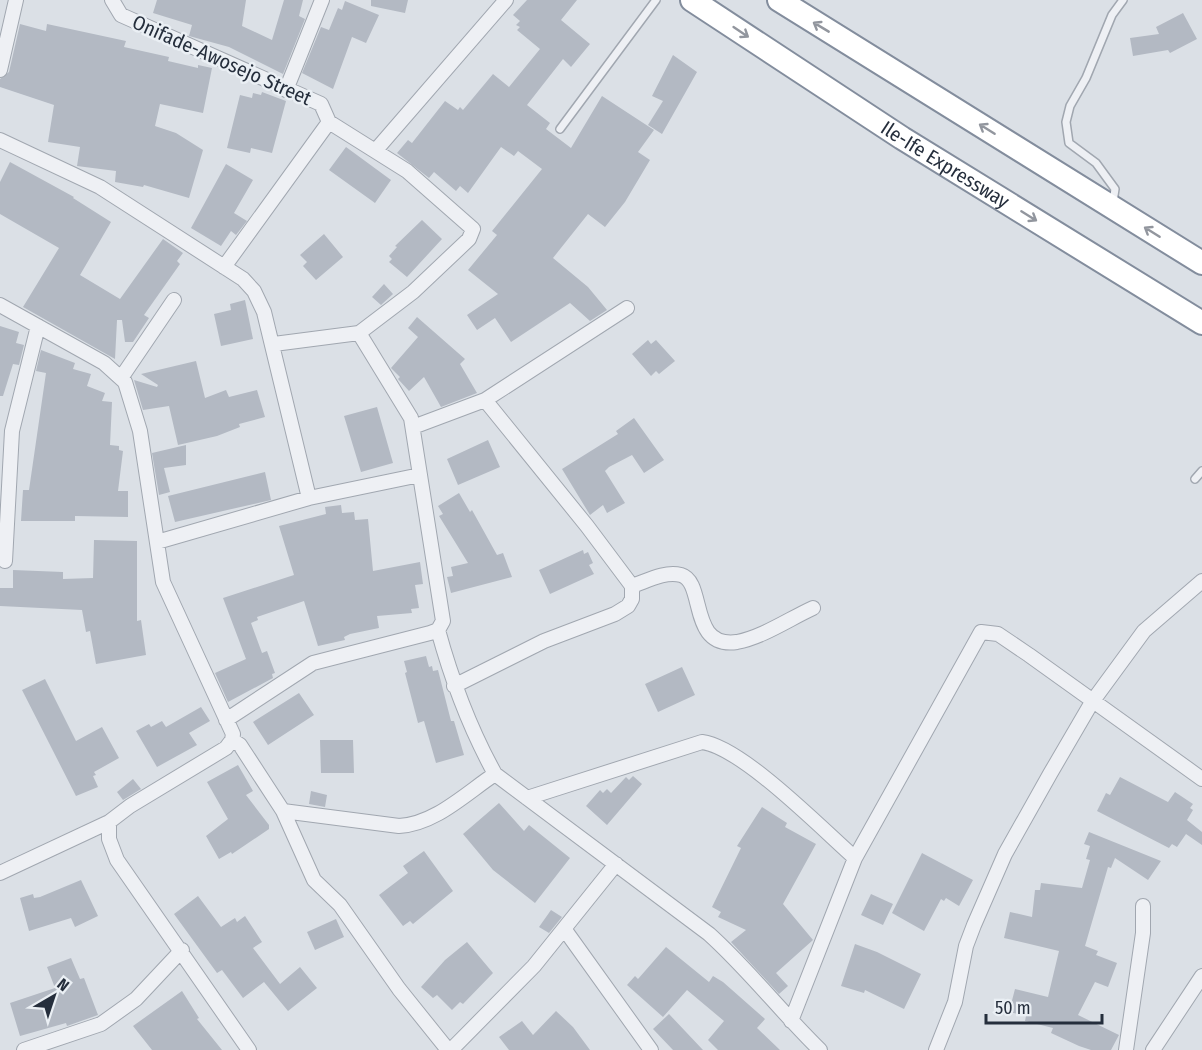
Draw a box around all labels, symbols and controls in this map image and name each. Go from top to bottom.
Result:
street label: Onifade-Awosejo Street [129,10,316,110]
one-way arrow [813,21,830,33]
one-way arrow [732,26,749,39]
street label: Ile-Ife Expressway [877,116,1014,213]
one-way arrow [979,123,996,135]
one-way arrow [1020,211,1037,223]
one-way arrow [1144,226,1161,238]
north arrow [24,966,84,1026]
text: N [53,974,73,995]
scale bar [986,987,1102,1025]
text: 50 m [995,997,1031,1019]

